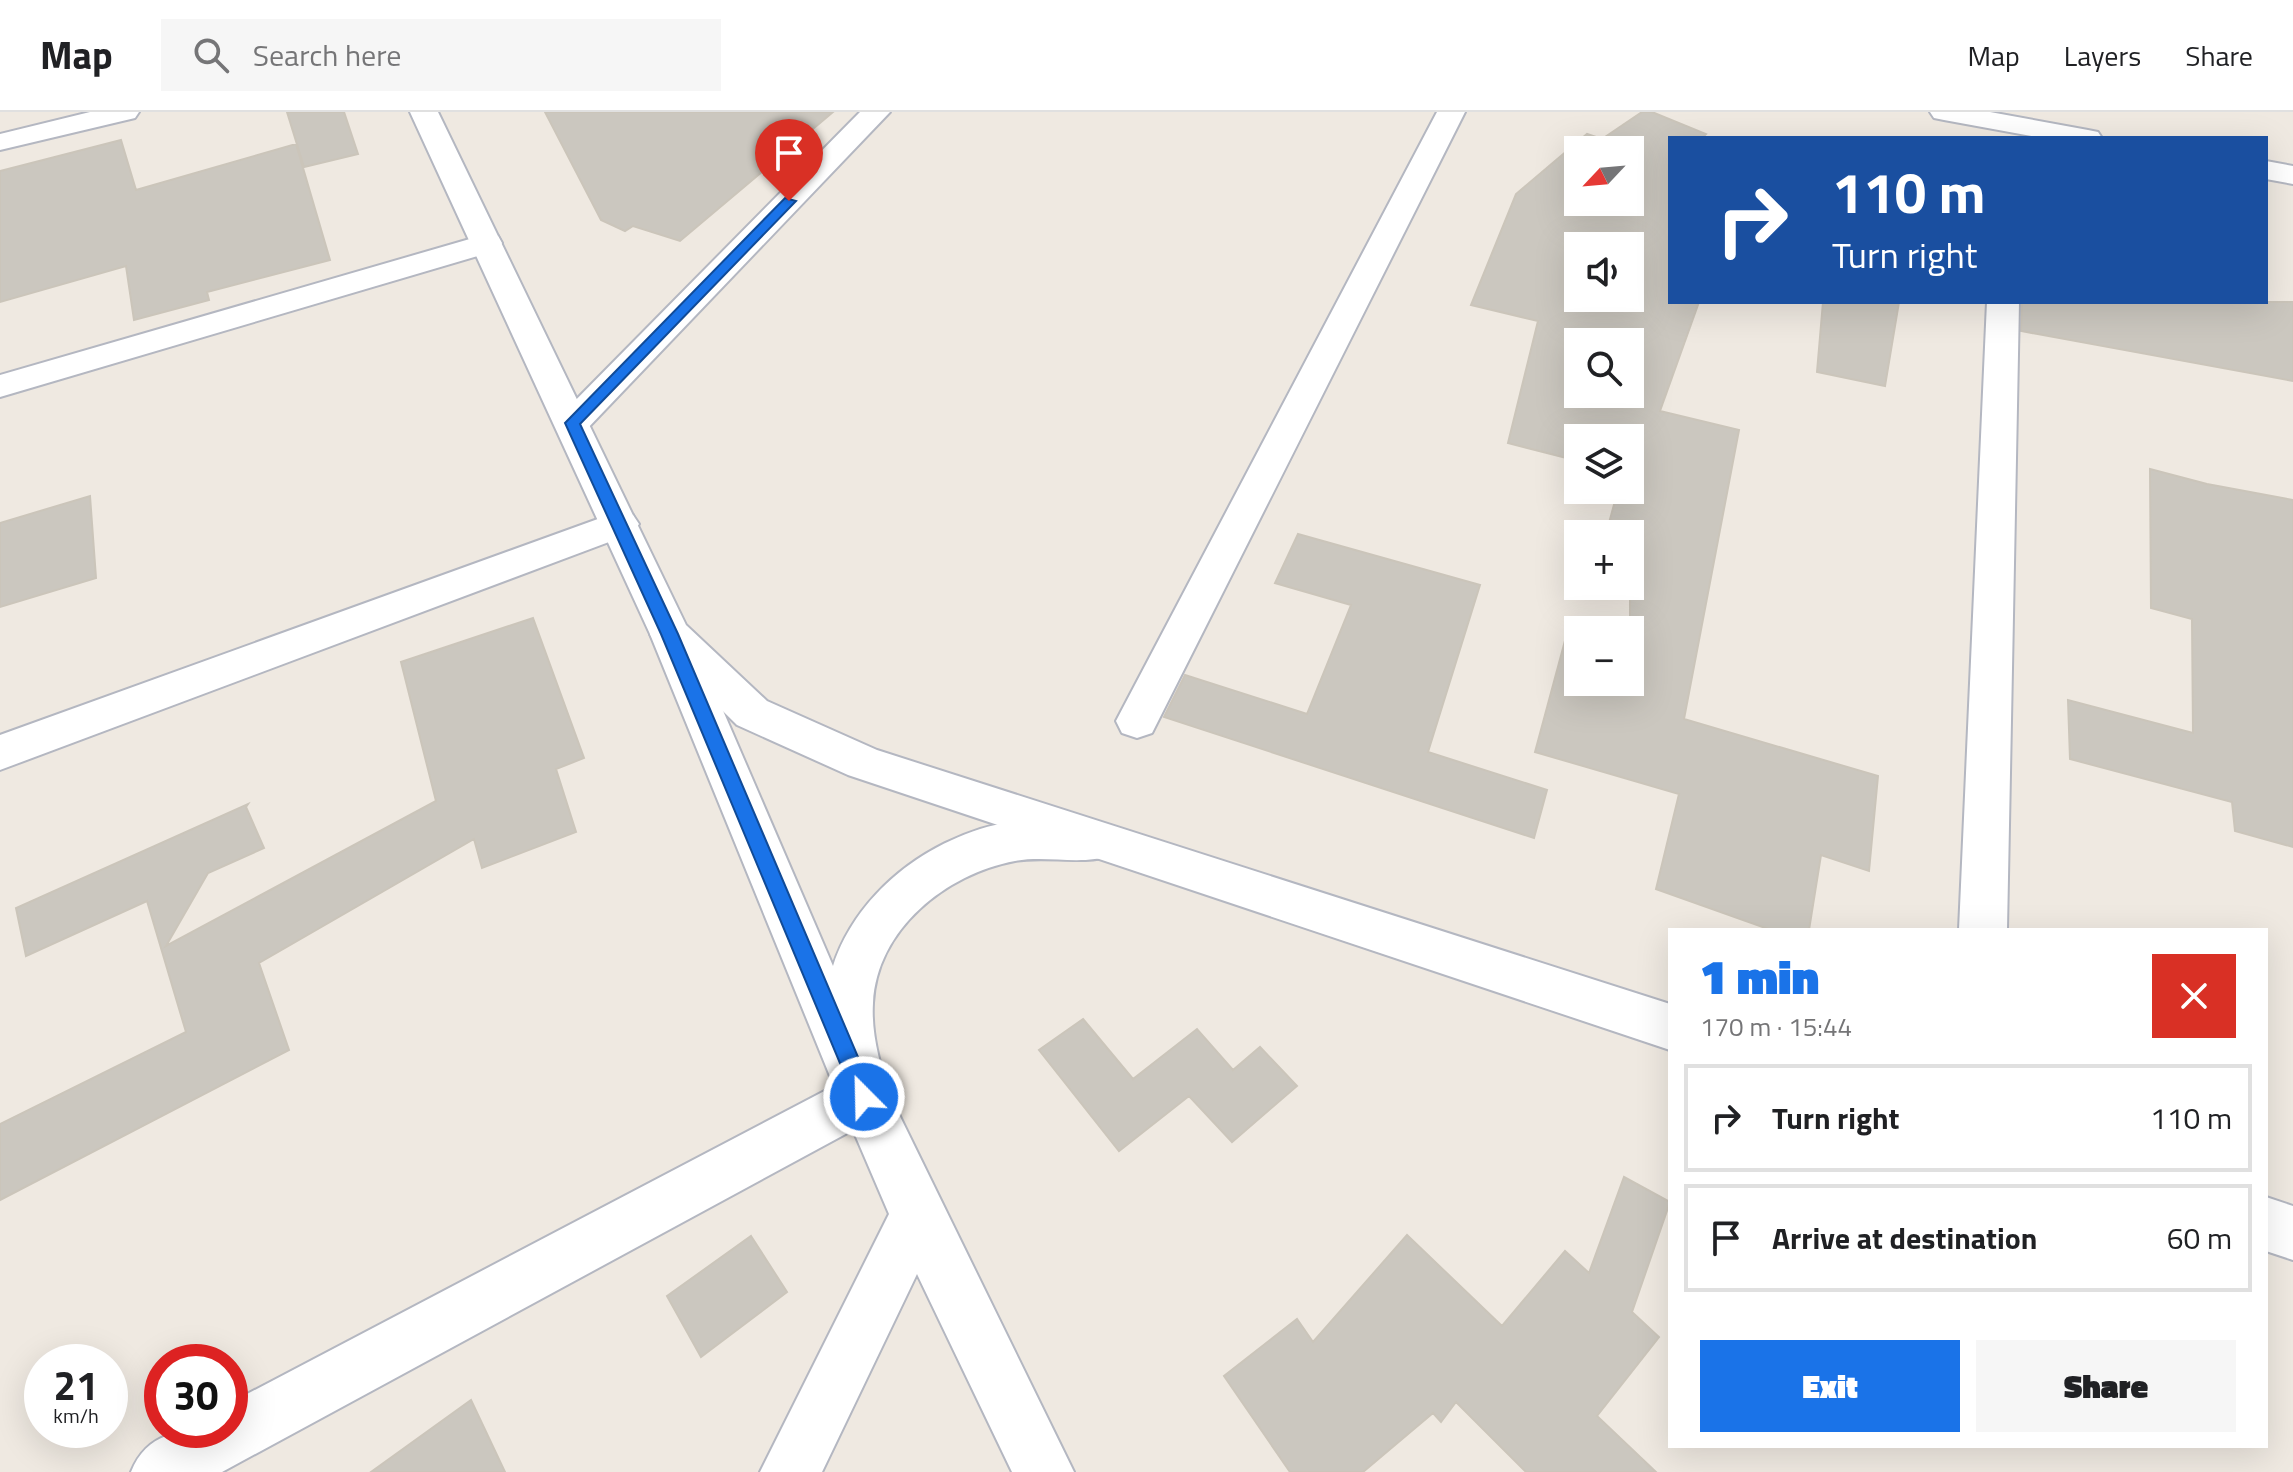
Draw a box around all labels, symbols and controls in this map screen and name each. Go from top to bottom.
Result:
search box [161,19,721,91]
text: Map [40,26,113,84]
text: Search here [253,32,402,78]
icon: search [189,33,233,77]
text: Map [1967,34,2020,77]
text: Layers [2064,34,2141,77]
text: Share [2185,34,2253,77]
pin [755,119,823,201]
icon: arrive [767,131,811,175]
north arrow [1564,136,1644,216]
map controls [1564,136,1644,696]
text: 110 m [1832,150,1985,235]
icon: right [1700,168,1804,272]
text: Turn right [1832,227,1977,282]
button: sound [1564,232,1644,312]
button: search [1564,328,1644,408]
button: layers [1564,424,1644,504]
button: + [1564,520,1644,600]
button: − [1564,616,1644,696]
text: 1 min [1700,940,1819,1013]
button: close [2152,954,2236,1038]
text: 170 m · 15:44 [1700,1007,1852,1046]
position arrow [822,1055,906,1139]
text: Turn right [1772,1095,1900,1141]
text: 110 m [2150,1095,2232,1141]
icon: right [1704,1096,1748,1140]
text: Arrive at destination [1772,1215,2037,1261]
text: 60 m [2167,1215,2232,1261]
icon: arrive [1704,1216,1748,1260]
button: Exit [1700,1340,1960,1432]
button: Share [1976,1340,2236,1432]
speed limit sign: 30 [144,1344,248,1448]
text: 21 [54,1355,98,1416]
text: km/h [53,1400,99,1431]

